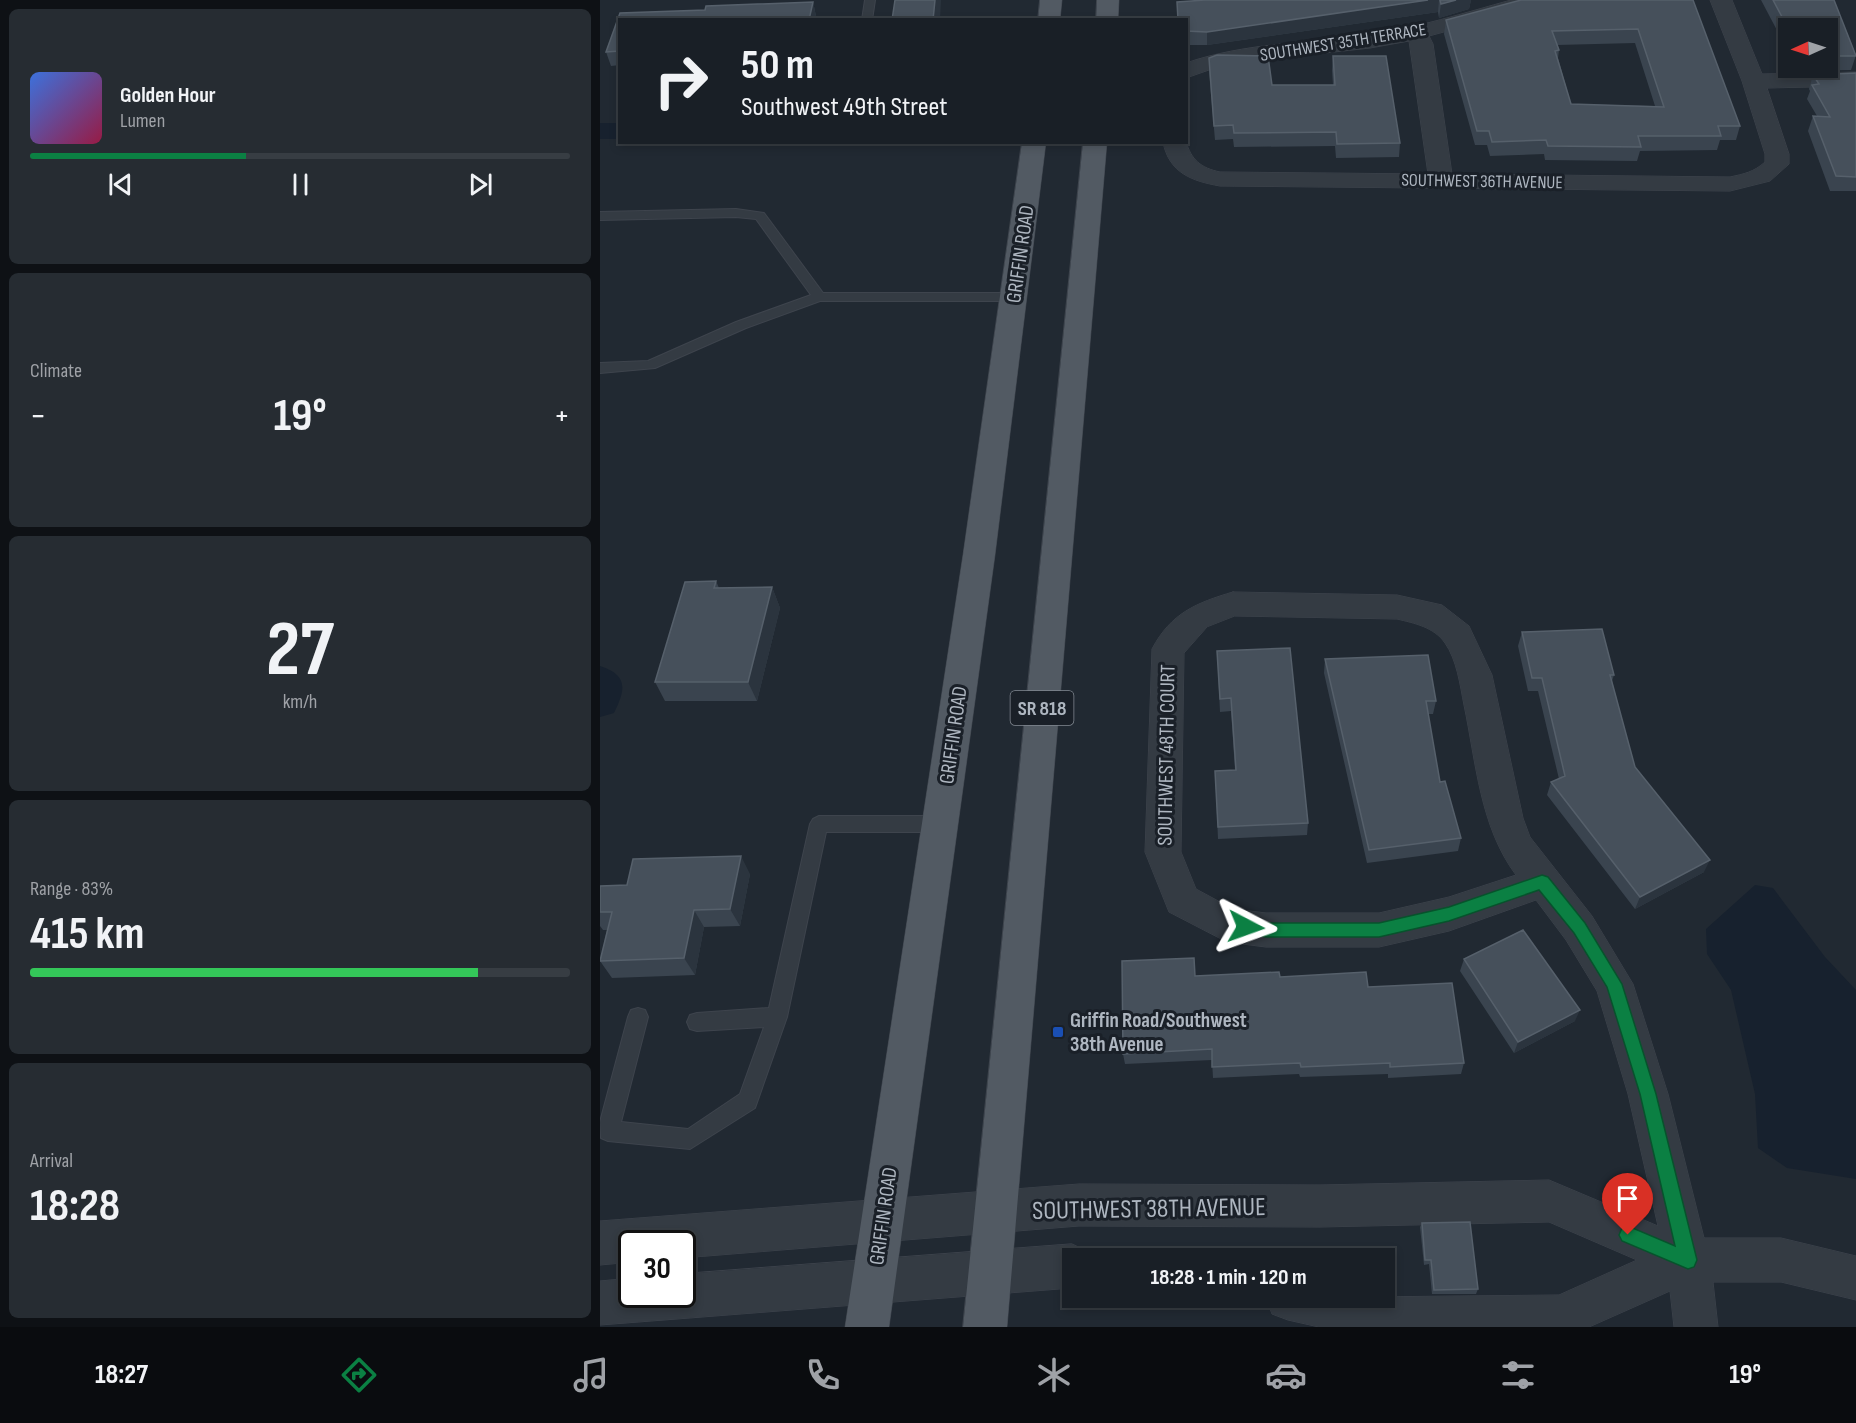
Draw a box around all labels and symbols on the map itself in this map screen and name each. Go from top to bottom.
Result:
north arrow [1778,18,1838,78]
street label: SOUTHWEST 35TH TERRACE [1259,19,1428,66]
street label: SOUTHWEST 36TH AVENUE [1401,170,1563,193]
street label: GRIFFIN ROAD [1001,204,1040,305]
street label: SOUTHWEST 48TH COURT [1152,664,1181,846]
street label: GRIFFIN ROAD [934,685,973,786]
road number: SR 818 [1010,691,1074,725]
position arrow [1214,895,1278,959]
place label: Griffin Road/Southwest 38th Avenue [1070,1008,1247,1057]
marker: Griffin Road/Southwest 38th Avenue [1051,1025,1065,1039]
street label: GRIFFIN ROAD [864,1166,903,1267]
pin [1602,1173,1653,1235]
street label: SOUTHWEST 38TH AVENUE [1032,1192,1266,1227]
speed limit sign: 30 [618,1230,696,1308]

